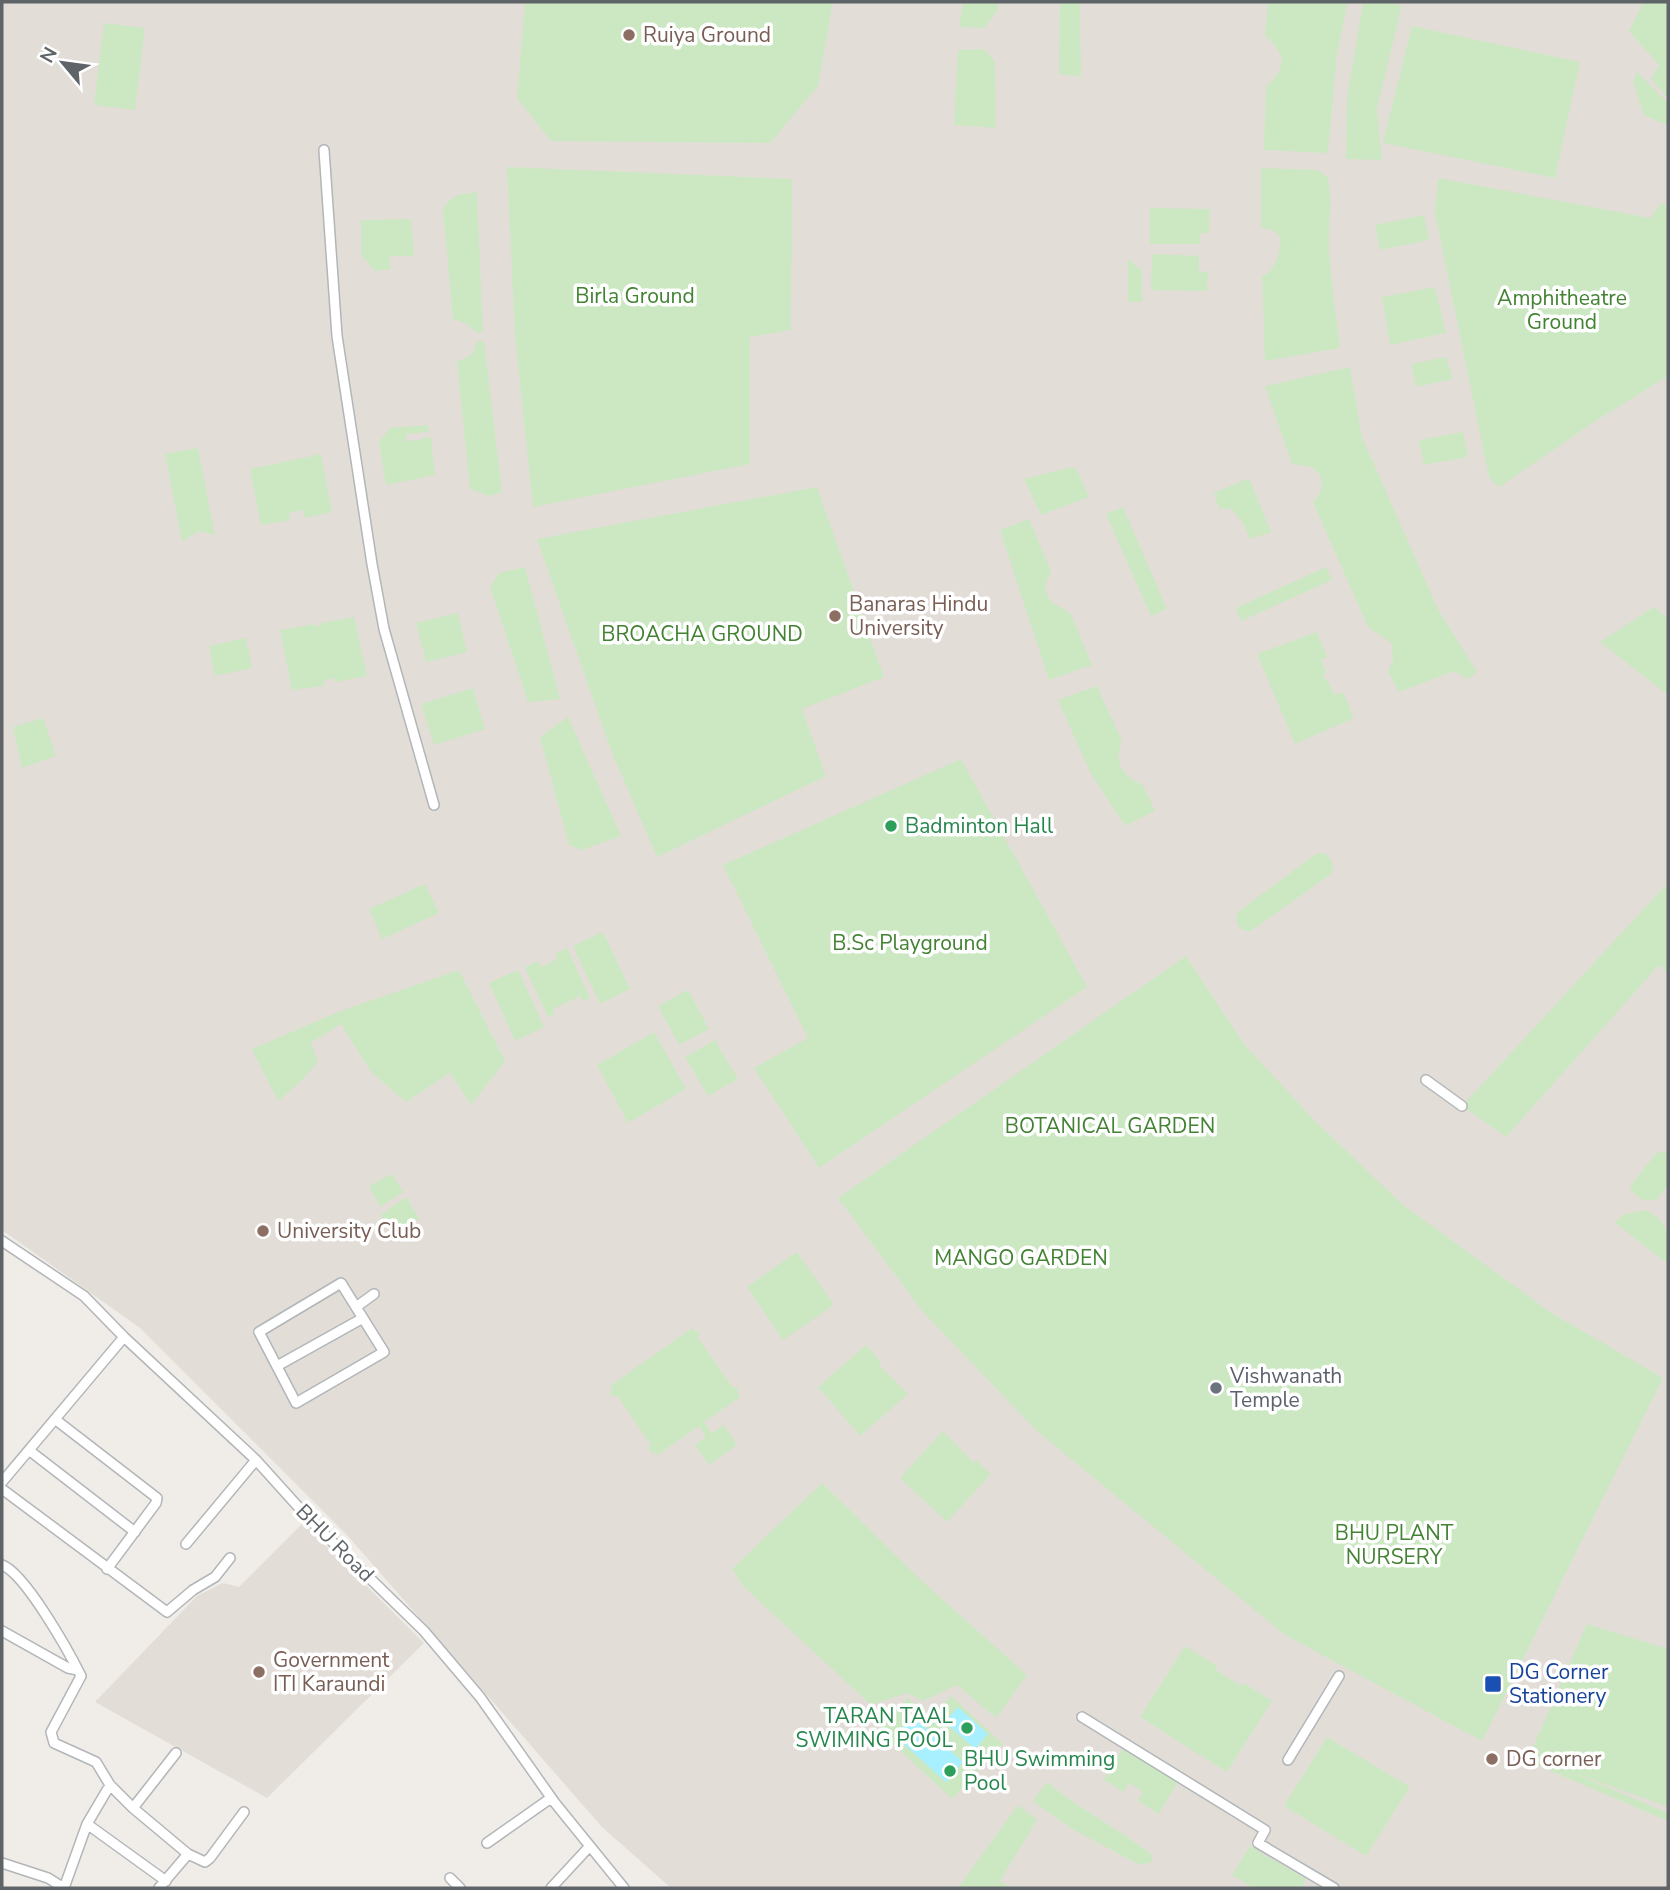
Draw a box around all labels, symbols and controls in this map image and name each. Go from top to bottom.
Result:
place label: Ruiya Ground [643,21,771,49]
marker: Ruiya Ground [621,27,637,43]
north arrow [28,28,98,98]
text: N [34,43,64,68]
park label: Birla Ground [575,282,695,310]
park label: Amphitheatre Ground [1497,284,1627,336]
place label: Banaras Hindu University [849,590,988,642]
marker: Banaras Hindu University [827,608,843,624]
park label: BROACHA GROUND [601,620,803,648]
place label: Badminton Hall [905,812,1054,840]
marker: Badminton Hall [883,818,899,834]
park label: B.Sc Playground [832,929,988,957]
park label: BOTANICAL GARDEN [1005,1112,1215,1140]
place label: University Club [277,1217,421,1245]
marker: University Club [255,1223,271,1239]
park label: MANGO GARDEN [934,1244,1108,1272]
place label: Vishwanath Temple [1229,1362,1342,1414]
marker: Vishwanath Temple [1208,1380,1224,1396]
street label: BHU Road [290,1498,380,1588]
park label: BHU PLANT NURSERY [1335,1519,1454,1571]
place label: Government ITI Karaundi [273,1646,390,1698]
place label: DG Corner Stationery [1509,1658,1609,1710]
marker: Government ITI Karaundi [251,1664,267,1680]
marker: DG Corner Stationery [1483,1674,1503,1694]
place label: TARAN TAAL SWIMING POOL [796,1702,954,1754]
marker: TARAN TAAL SWIMING POOL [959,1720,975,1736]
place label: BHU Swimming Pool [964,1745,1115,1797]
place label: DG corner [1506,1745,1602,1773]
marker: DG corner [1484,1751,1500,1767]
marker: BHU Swimming Pool [942,1763,958,1779]

